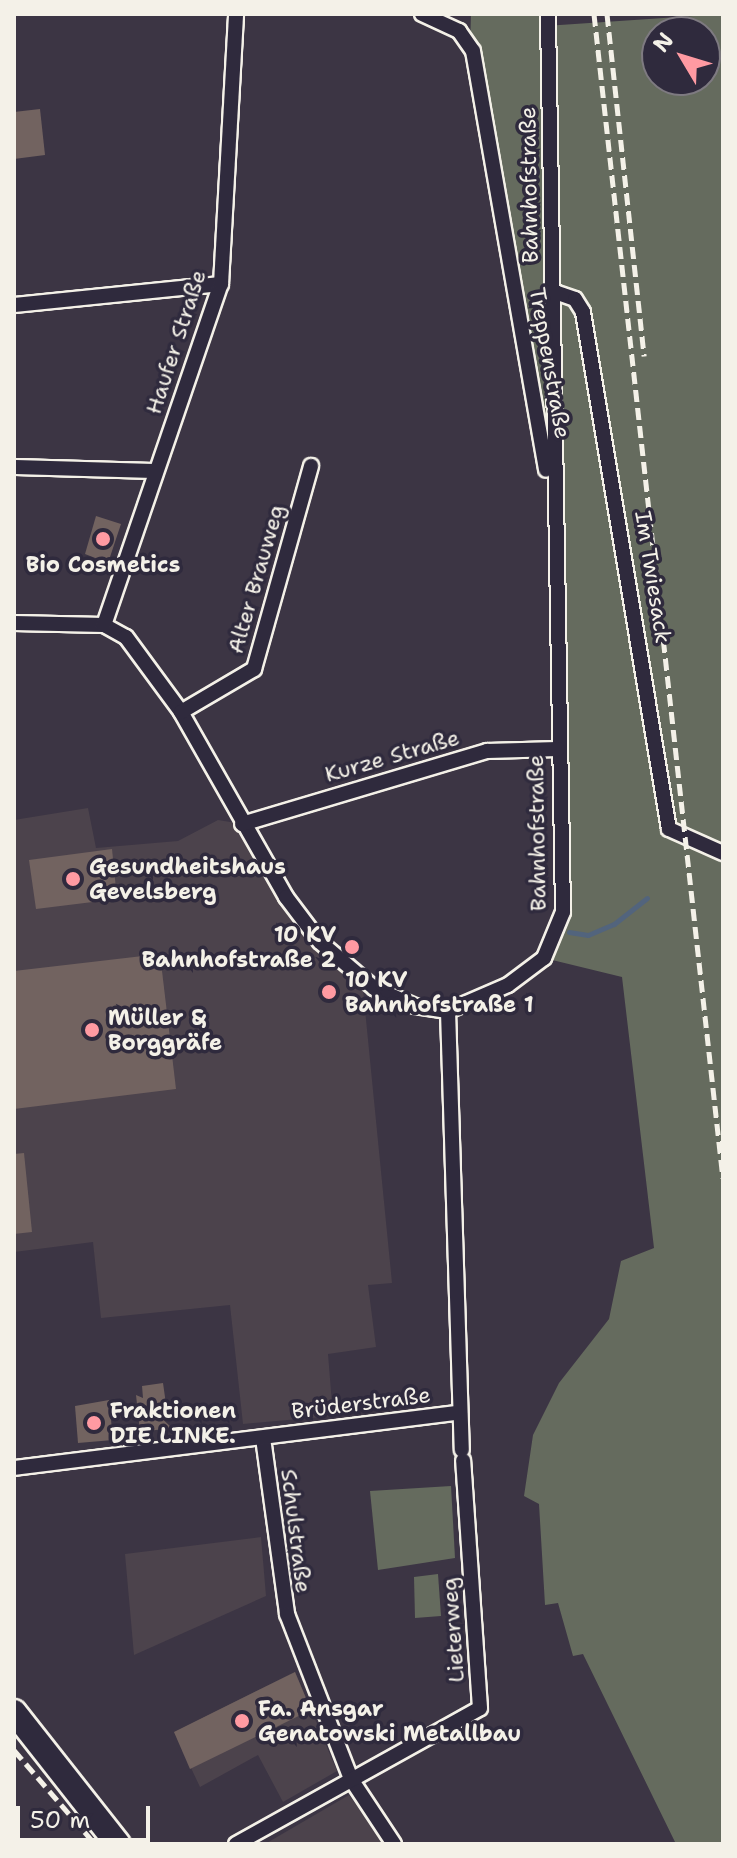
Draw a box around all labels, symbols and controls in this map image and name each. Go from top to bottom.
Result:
north arrow [641,16,721,96]
text: N [646,26,680,58]
street label: Bahnhofstraße [514,107,544,263]
street label: Haufer Straße [140,267,212,417]
street label: Treppenstraße [524,286,576,440]
street label: Alter Brauweg [222,502,290,656]
street label: Im Twiesack [629,509,677,645]
marker: Bio Cosmetics [94,530,112,548]
place label: Bio Cosmetics [26,552,180,578]
street label: Kurze Straße [322,724,462,788]
street label: Bahnhofstraße [522,755,552,911]
place label: Gesundheitshaus Gevelsberg [89,853,286,904]
marker: Gesundheitshaus Gevelsberg [64,870,82,888]
place label: 10 KV Bahnhofstraße 2 [142,921,336,972]
marker: 10 KV Bahnhofstraße 2 [343,938,361,956]
place label: 10 KV Bahnhofstraße 1 [345,966,534,1018]
marker: 10 KV Bahnhofstraße 1 [320,983,338,1001]
place label: Müller & Borggräfe [108,1004,222,1056]
marker: Müller & Borggräfe [83,1021,101,1039]
street label: Brüderstraße [290,1381,432,1425]
place label: Fraktionen DIE LINKE. [110,1397,236,1448]
marker: Fraktionen DIE LINKE. [85,1414,103,1432]
street label: Schulstraße [275,1467,317,1595]
street label: Lieterweg [436,1577,470,1683]
place label: Fa. Ansgar Genatowski Metallbau [258,1695,521,1746]
marker: Fa. Ansgar Genatowski Metallbau [233,1712,251,1730]
scale bar [20,1790,154,1840]
text: 50 m [30,1804,90,1836]

